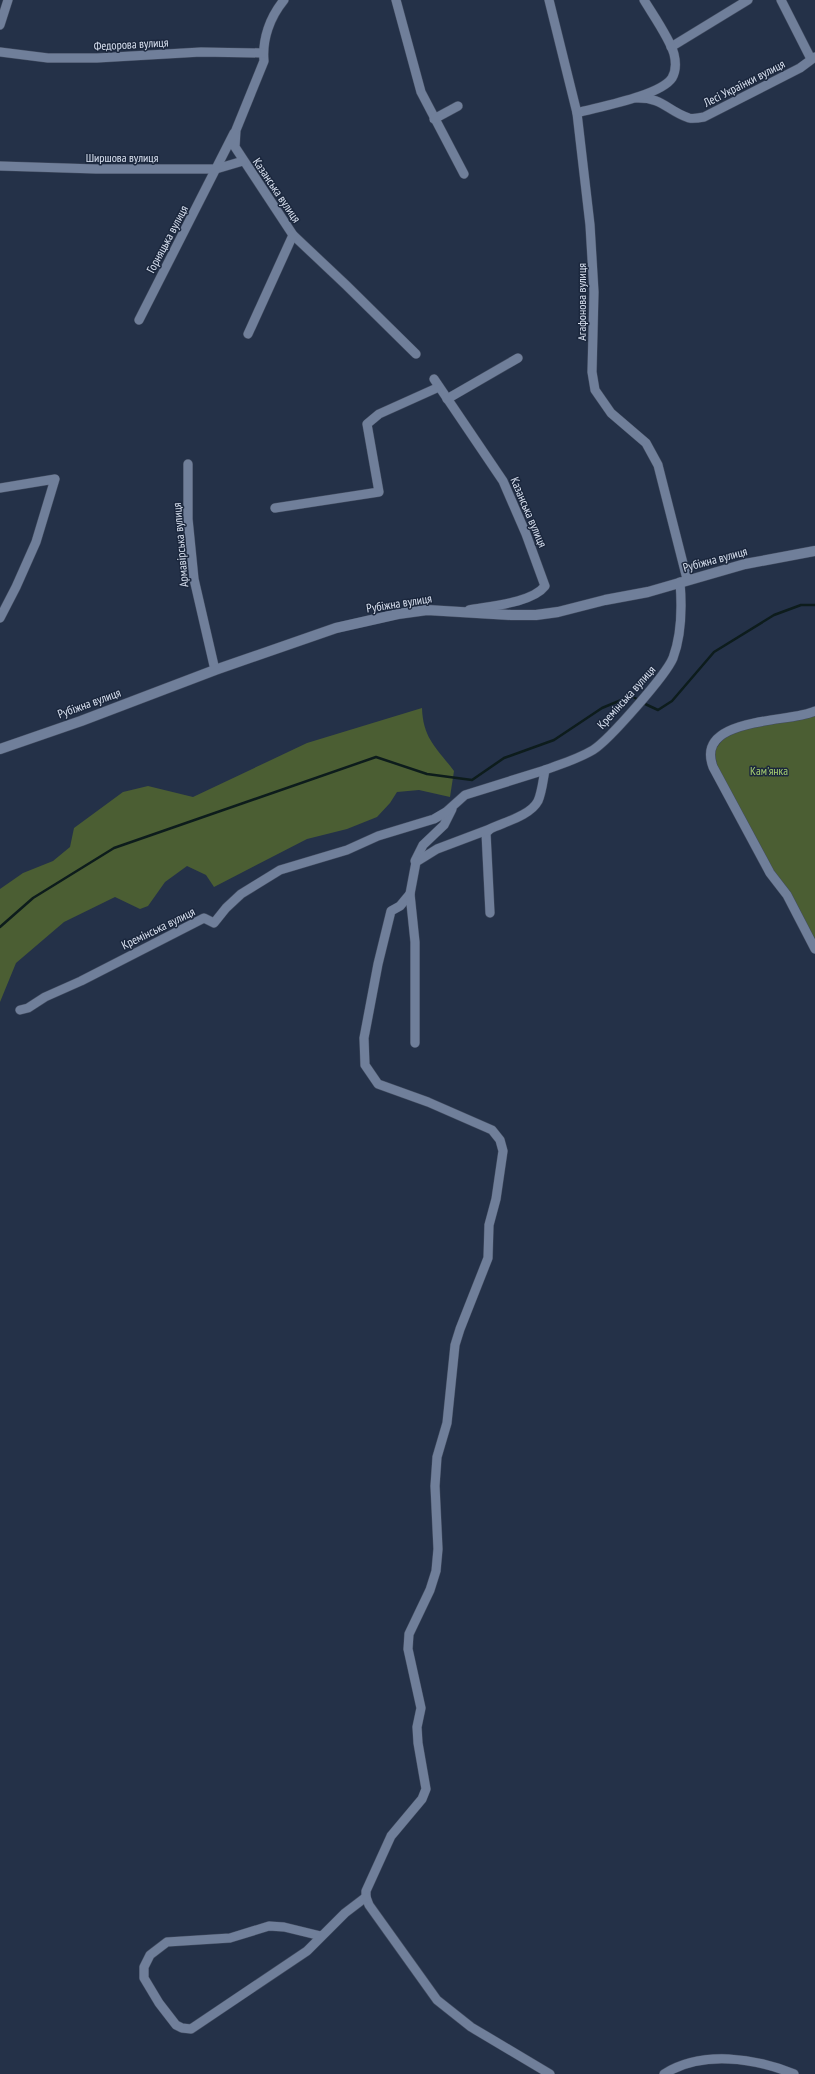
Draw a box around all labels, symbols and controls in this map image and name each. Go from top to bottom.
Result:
street label: Федорова вулиця [93,35,169,53]
street label: Лесі Українки вулиця [700,56,788,110]
street label: Ширшова вулиця [86,150,159,165]
street label: Казанська вулиця [250,155,304,226]
street label: Горняцька вулиця [143,202,191,275]
street label: Агафонова вулиця [574,263,589,341]
street label: Казанська вулиця [507,475,551,550]
street label: Армавірська вулиця [169,502,191,588]
street label: Рубіжна вулиця [681,543,749,575]
street label: Рубіжна вулиця [365,590,433,616]
street label: Кремінська вулиця [594,662,659,732]
street label: Рубіжна вулиця [55,685,123,721]
park label: Кам'янка [750,763,788,778]
street label: Кремінська вулиця [119,904,198,952]

